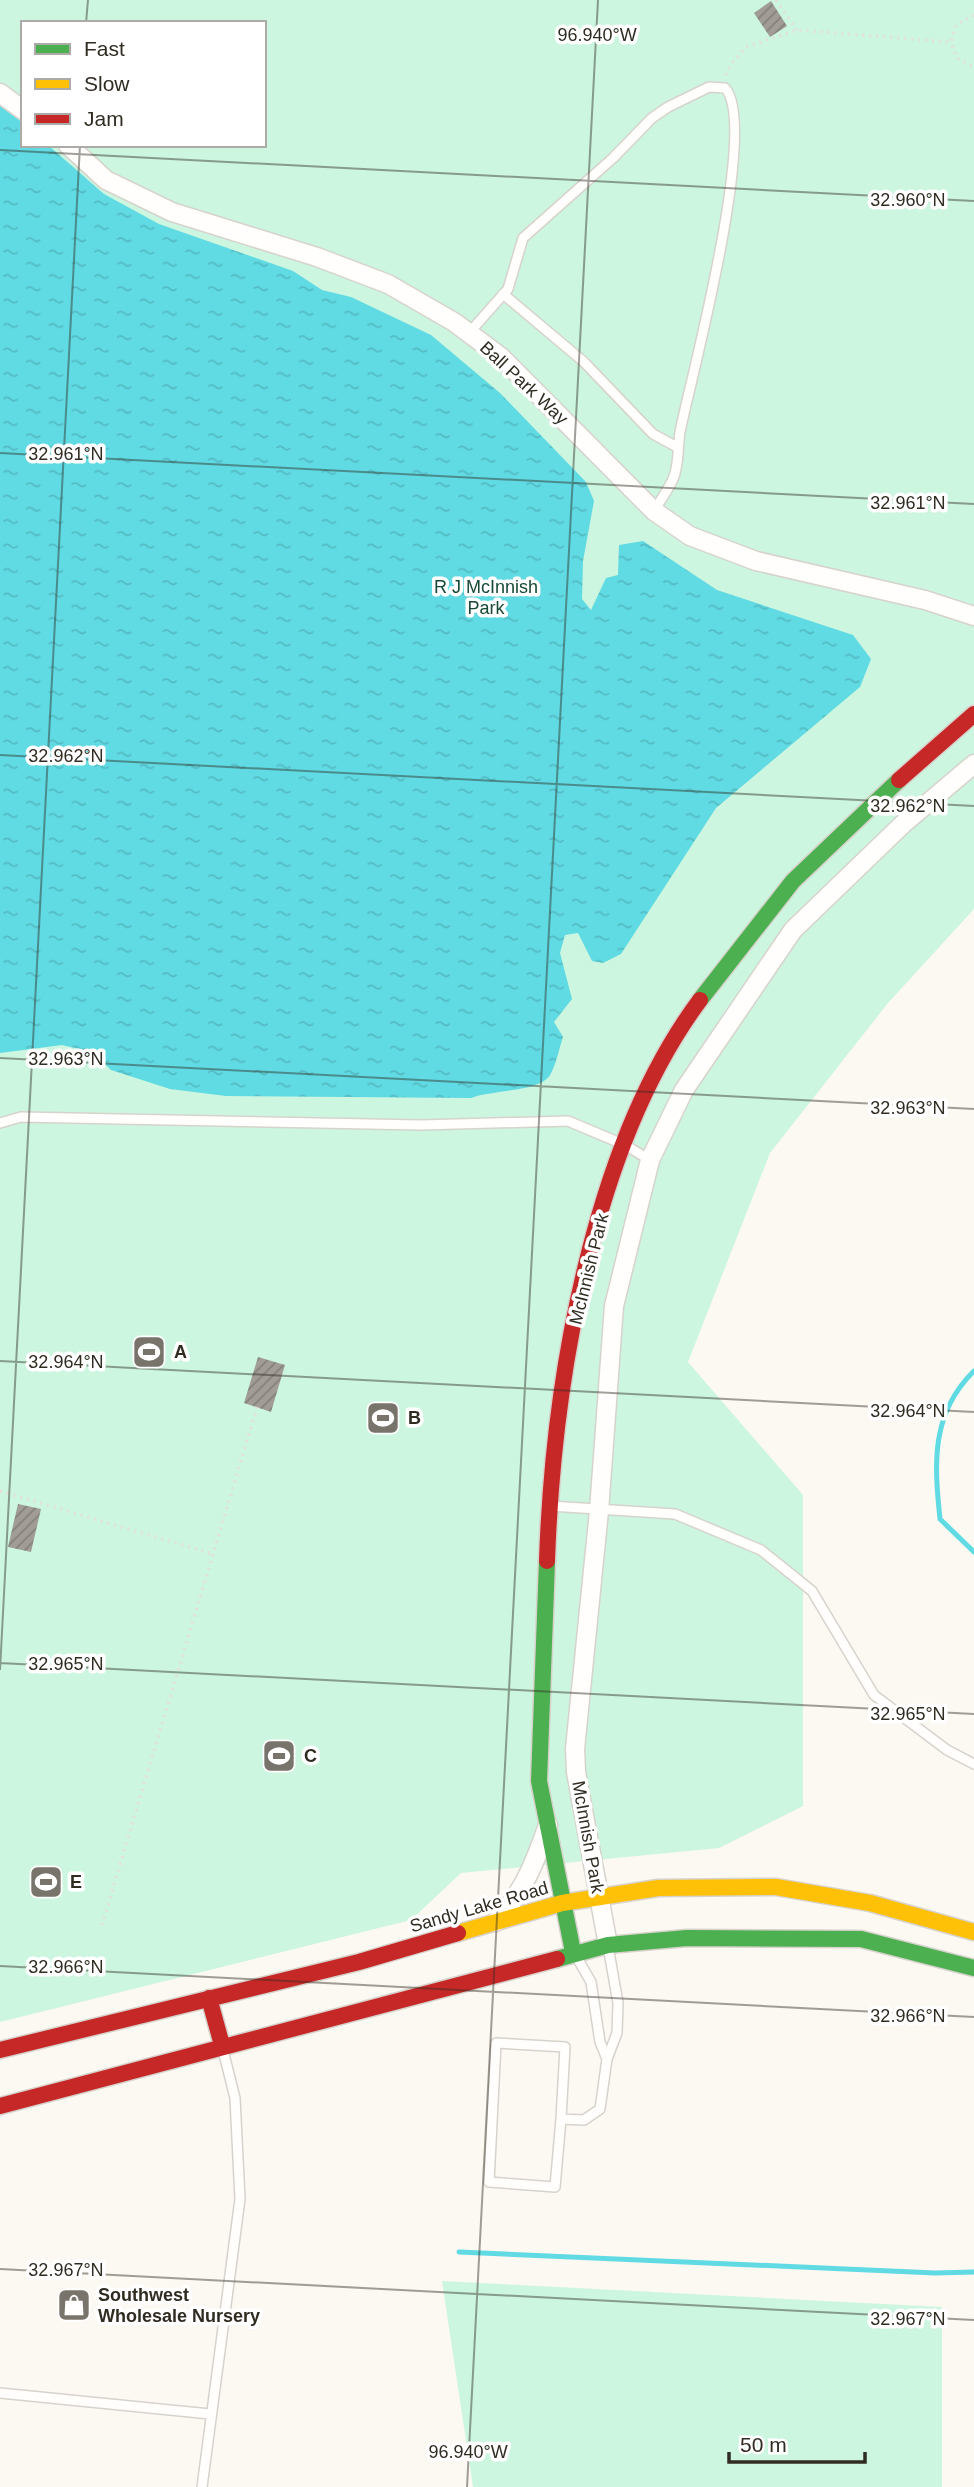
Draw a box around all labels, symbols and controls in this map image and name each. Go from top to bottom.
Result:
legend [21,21,266,147]
text: 96.940°W [557,25,637,45]
text: Fast [84,37,125,60]
text: Slow [84,72,130,95]
text: Jam [84,107,124,130]
text: 32.960°N [870,190,946,210]
street label: Ball Park Way [476,337,572,429]
text: 32.961°N [28,444,104,464]
text: 32.961°N [870,493,946,513]
park label: R J McInnish Park [434,577,538,618]
text: 32.962°N [28,746,104,766]
text: 32.962°N [870,796,946,816]
text: 32.963°N [28,1049,104,1069]
text: 32.963°N [870,1098,946,1118]
street label: McInnish Park [566,1210,613,1327]
sports icon: A [130,1333,168,1371]
place label: A [174,1342,187,1362]
text: 32.964°N [28,1352,104,1372]
sports icon: B [364,1399,402,1437]
text: 32.964°N [870,1401,946,1421]
place label: B [408,1408,421,1428]
text: 32.965°N [28,1654,104,1674]
text: 32.965°N [870,1704,946,1724]
sports icon: C [260,1737,298,1775]
place label: C [304,1746,317,1766]
street label: McInnish Park [568,1779,608,1896]
sports icon: E [27,1863,65,1901]
place label: E [70,1872,82,1892]
street label: Sandy Lake Road [407,1878,551,1936]
text: 32.966°N [28,1957,104,1977]
text: 32.966°N [870,2006,946,2026]
text: 32.967°N [28,2260,104,2280]
place label: Southwest Wholesale Nursery [98,2285,260,2326]
shop icon: Southwest Wholesale Nursery [55,2286,93,2324]
text: 32.967°N [870,2309,946,2329]
scale bar [729,2420,866,2464]
text: 50 m [740,2433,787,2456]
text: 96.940°W [428,2442,508,2462]

